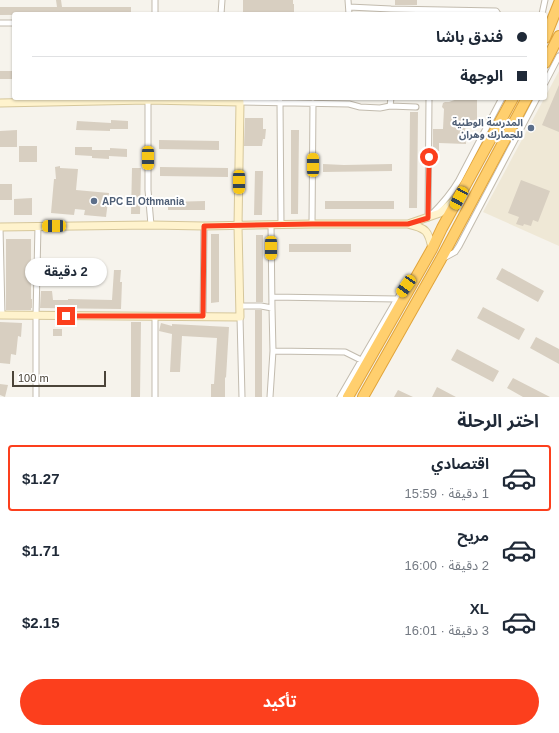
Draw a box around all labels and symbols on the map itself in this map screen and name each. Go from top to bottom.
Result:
place label: المدرسة الوطنية للجمارك وهران [452,116,523,141]
marker: المدرسة الوطنية للجمارك وهران [526,123,536,133]
car [142,146,154,170]
route start [420,148,438,166]
car [307,153,319,177]
car [233,170,245,194]
car [448,185,470,211]
marker: APC El Othmania [89,196,99,206]
place label: APC El Othmania [102,196,185,207]
car [42,220,66,232]
car [265,236,277,260]
callout: 2 دقيقة [25,258,107,286]
car [394,273,418,299]
route end [57,307,75,325]
scale bar [12,369,106,388]

